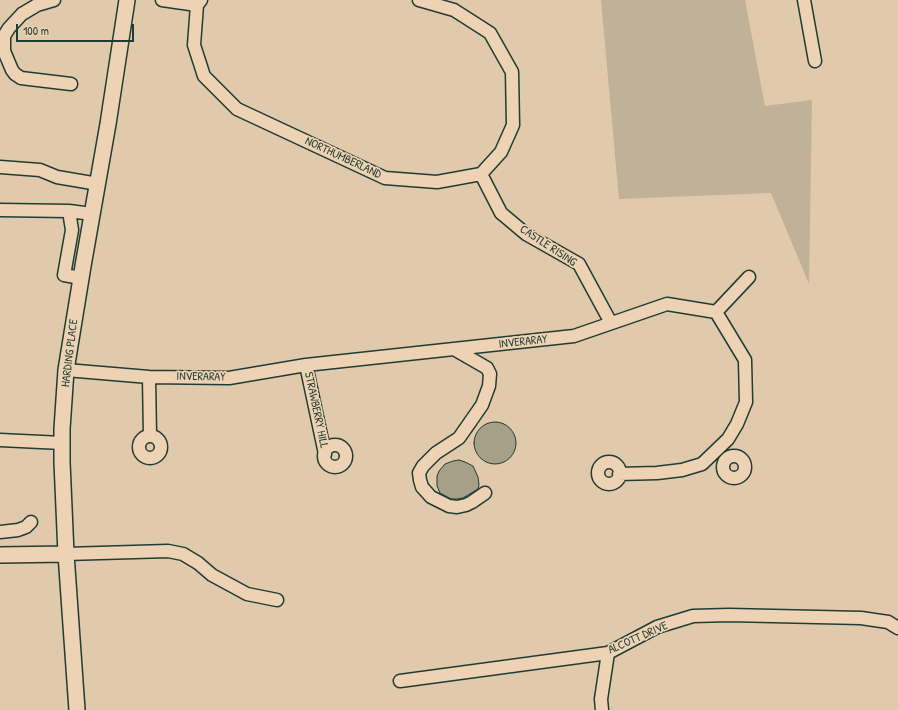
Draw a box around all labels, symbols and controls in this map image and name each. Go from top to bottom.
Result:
scale bar [18,16,136,42]
text: 100 m [23,22,49,39]
street label: NORTHUMBERLAND [302,134,384,182]
street label: CASTLE RISING [517,222,579,270]
street label: HARDING PLACE [59,318,81,388]
street label: INVERARAY [498,332,548,352]
street label: INVERARAY [176,369,226,385]
street label: STRAWBERRY HILL [301,371,331,449]
street label: ALCOTT DRIVE [606,618,670,658]

